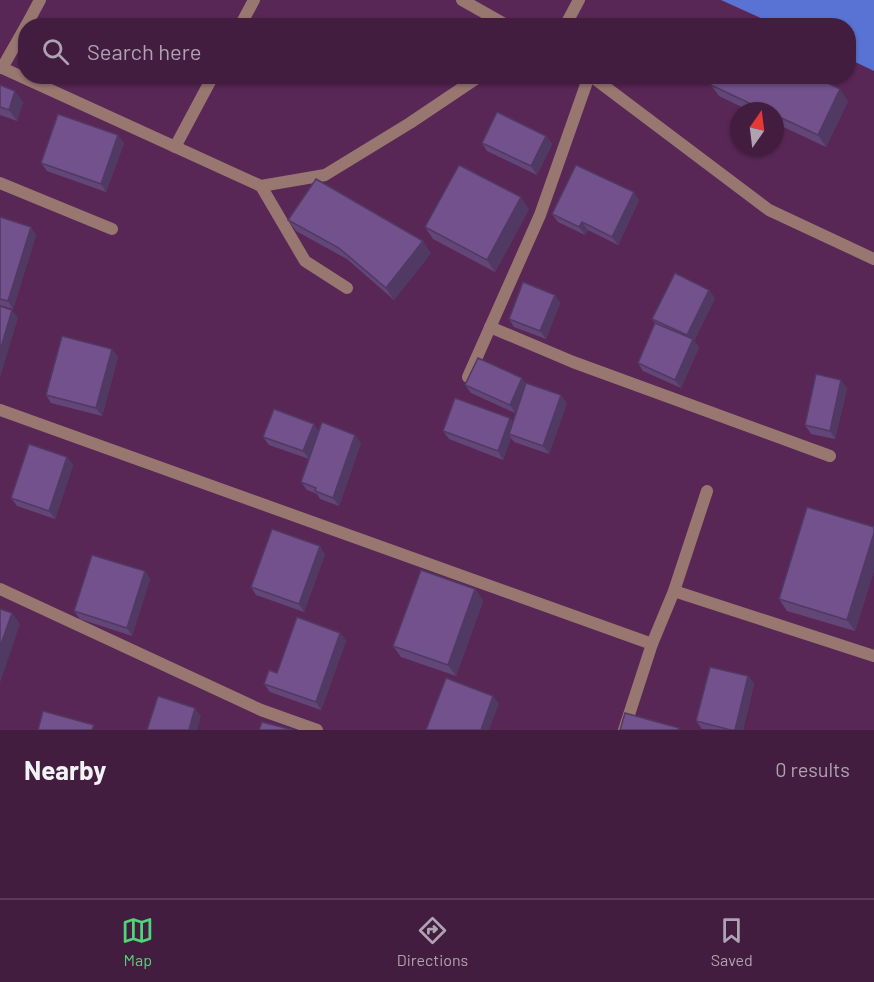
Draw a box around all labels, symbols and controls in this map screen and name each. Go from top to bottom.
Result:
search box [18,18,856,84]
icon: search [39,35,72,68]
text: Search here [87,38,201,64]
north arrow [730,102,784,156]
text: Nearby [24,754,106,785]
text: 0 results [775,757,850,781]
tab: Map [121,914,154,969]
tab: Directions [397,914,468,969]
tab: Saved [711,914,753,969]

